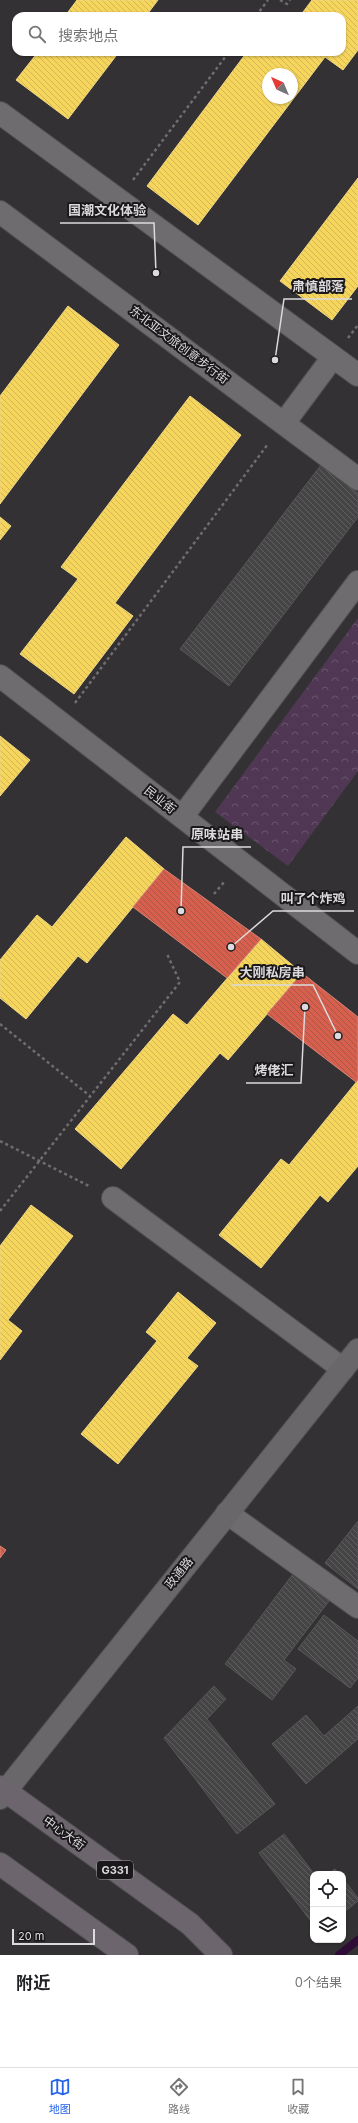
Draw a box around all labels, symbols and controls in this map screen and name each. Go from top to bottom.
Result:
search box [12,12,346,56]
icon: search [26,23,48,45]
text: 搜索地点 [58,26,118,45]
north arrow [262,68,298,104]
callout: 国潮文化体验 [60,198,154,223]
text: 国潮文化体验 [68,202,147,218]
callout: 肃慎部落 [284,274,352,299]
text: 肃慎部落 [292,278,344,294]
street label: 东北亚文旅创意步行街 [127,302,232,387]
street label: 民业街 [142,783,179,817]
callout: 原味站串 [183,822,251,847]
text: 原味站串 [191,826,243,842]
callout: 叫了个炸鸡 [273,886,354,911]
text: 叫了个炸鸡 [280,890,346,906]
callout: 大刚私房串 [232,960,313,985]
text: 大刚私房串 [239,964,305,980]
callout: 烤佬汇 [246,1058,301,1083]
text: 烤佬汇 [254,1062,294,1078]
street label: 政通路 [161,1554,196,1591]
street label: 中心大街 [40,1812,88,1853]
road number: G331 [97,1861,133,1879]
map controls [310,1871,346,1943]
button: locate [310,1871,346,1907]
button: layers [310,1907,346,1943]
scale bar [12,1927,95,1946]
text: 20 m [18,1929,44,1943]
text: 附近 [16,1973,50,1993]
text: 0个结果 [295,1974,342,1990]
tab: 地图 [49,2076,71,2116]
tab: 路线 [168,2076,190,2116]
tab: 收藏 [287,2076,309,2116]

